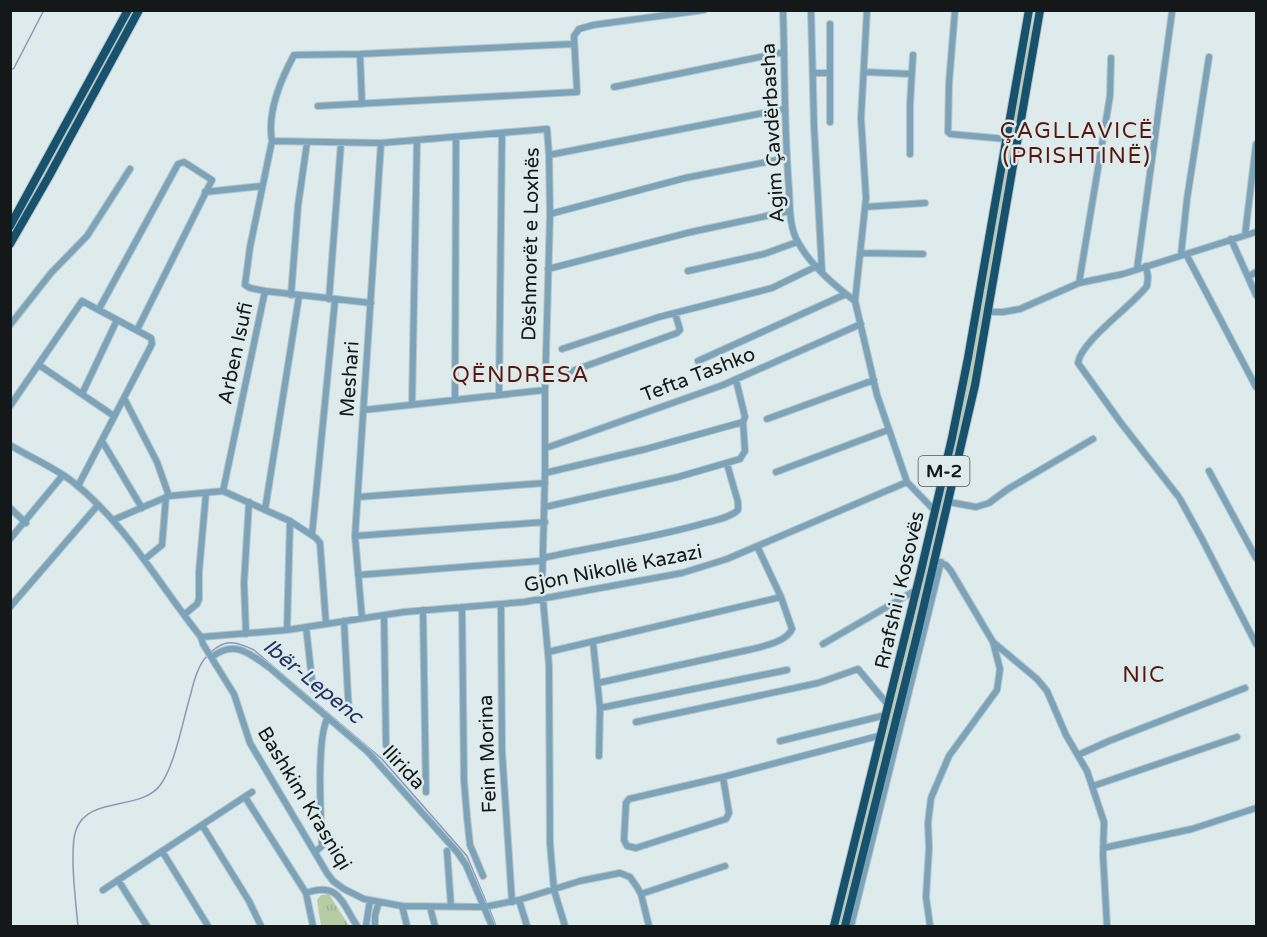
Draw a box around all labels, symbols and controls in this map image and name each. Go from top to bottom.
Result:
street label: Agim Çavdërbasha [756,43,790,223]
district label: ÇAGLLAVICË (PRISHTINË) [1000,118,1154,169]
street label: Dëshmorët e Loxhës [517,147,545,341]
street label: Arben Isufi [213,300,259,406]
street label: Meshari [335,340,365,418]
street label: Tefta Tashko [638,342,759,408]
district label: QËNDRESA [452,362,590,388]
road number: M-2 [918,456,970,486]
street label: Rrafshi i Kosovës [870,509,930,671]
street label: Gjon Nikollë Kazazi [522,540,704,598]
water label: Ibër-Lepenc [258,634,369,730]
district label: NIC [1122,662,1166,688]
street label: Feim Morina [474,694,502,814]
street label: Bashkim Krasniqi [252,722,356,875]
street label: Ilirida [377,740,430,795]

